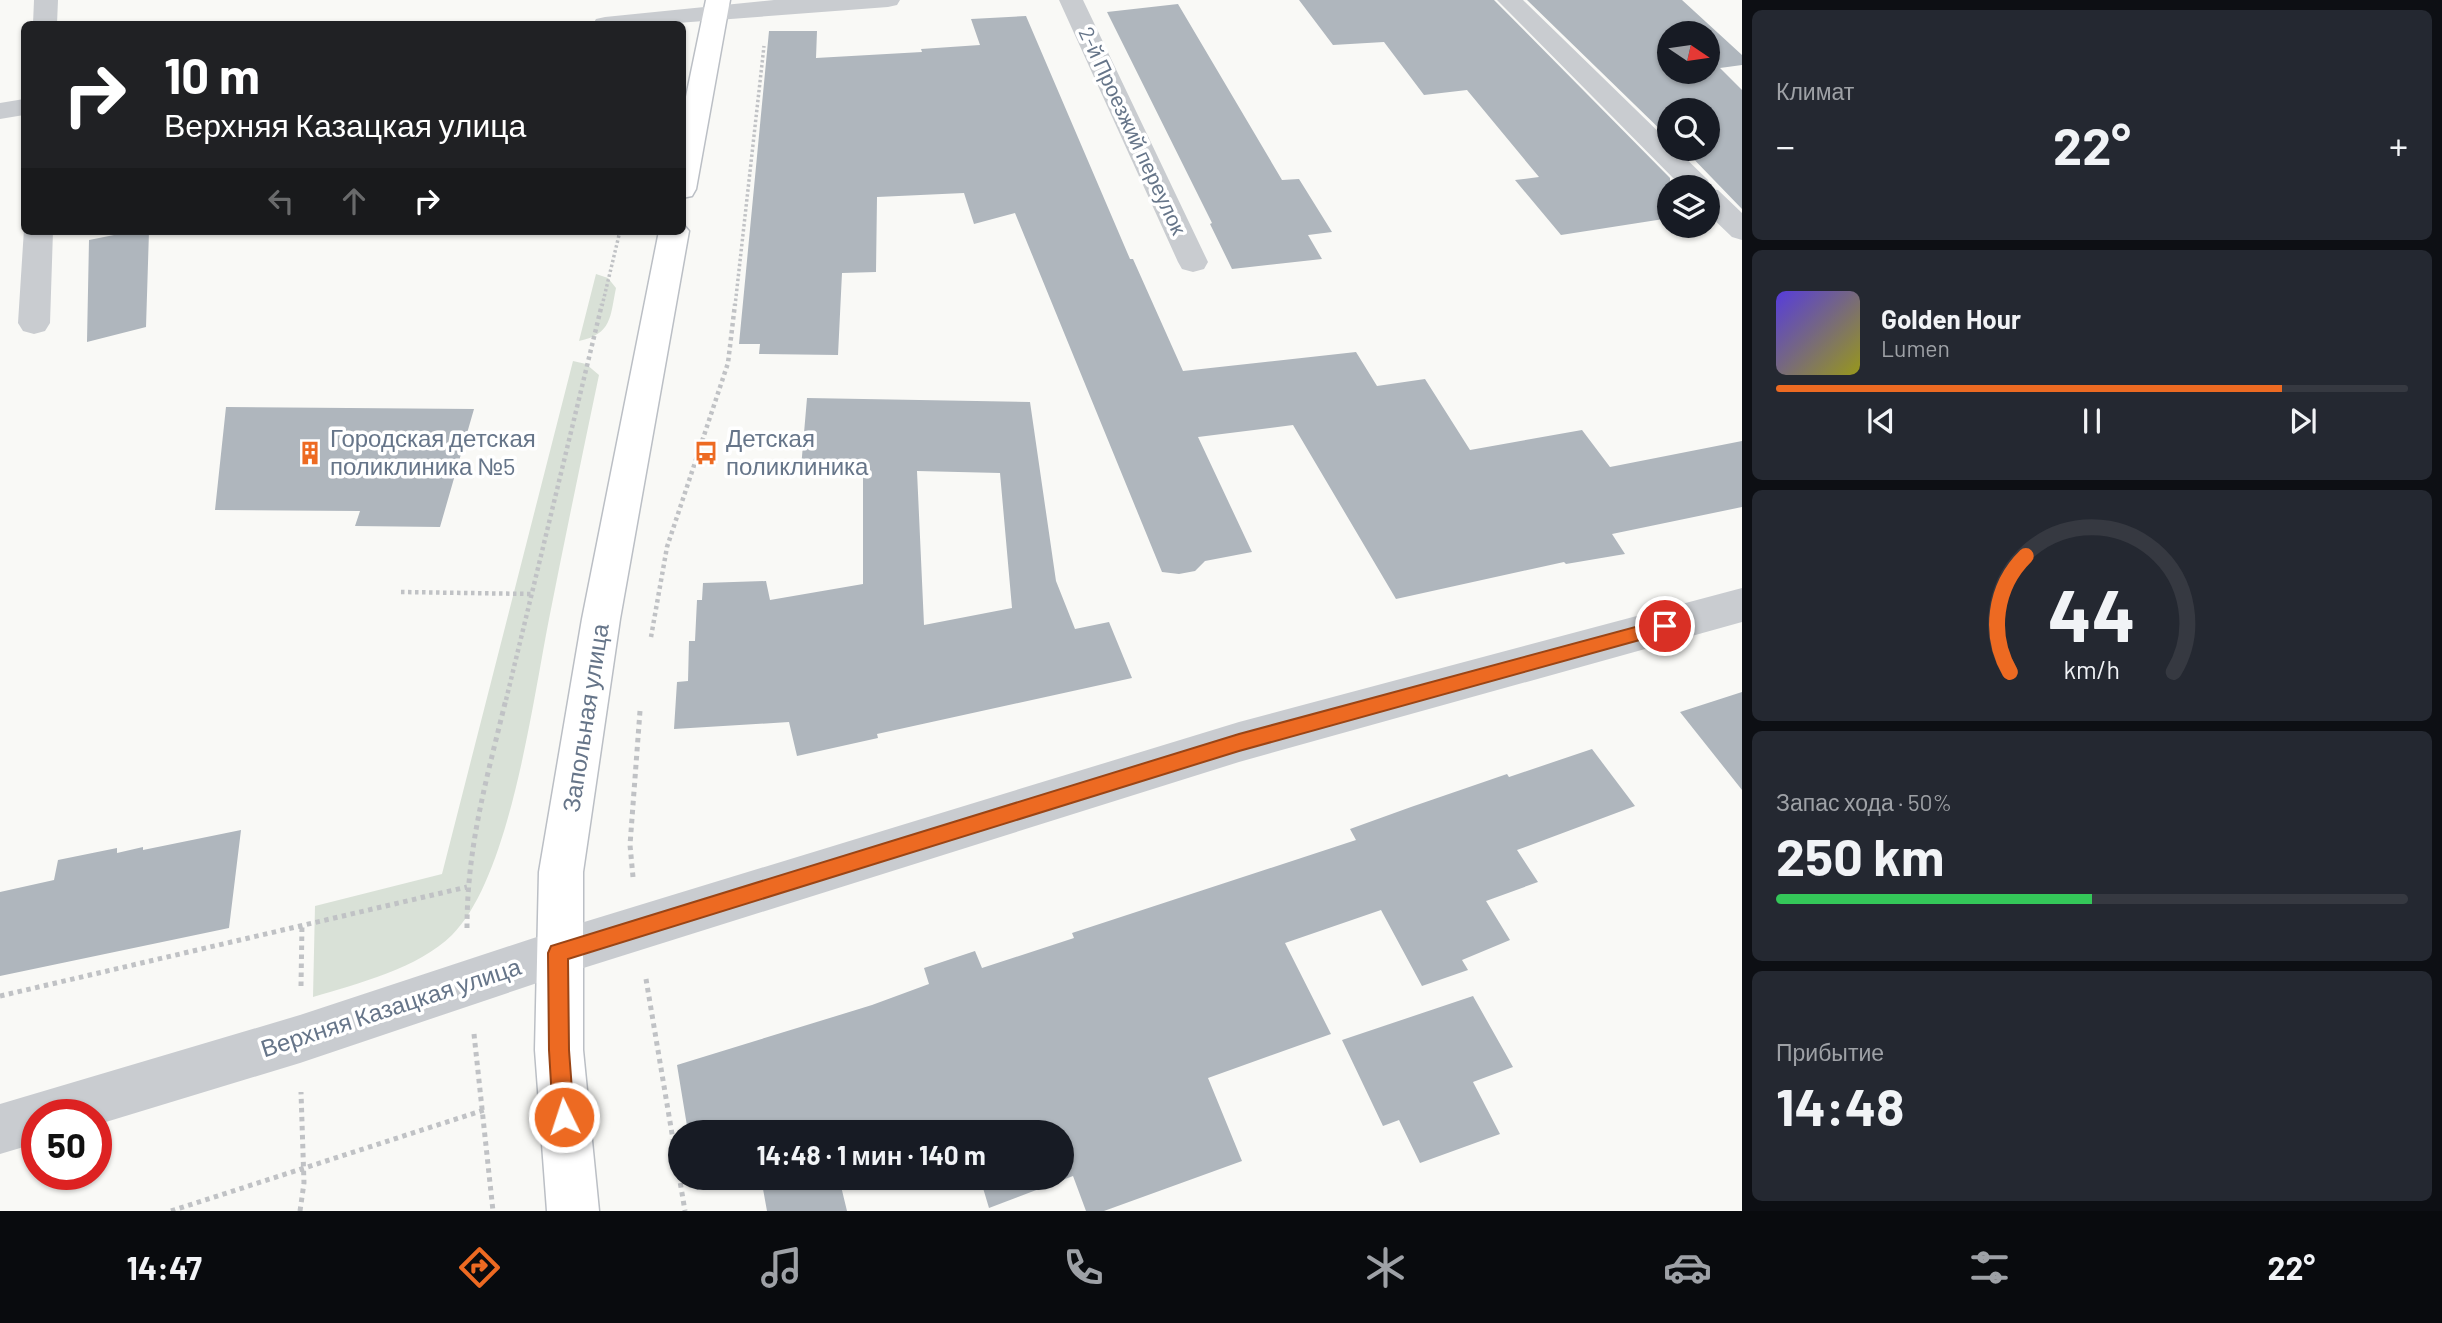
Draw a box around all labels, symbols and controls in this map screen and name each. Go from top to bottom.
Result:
north arrow [1657,21,1720,84]
map controls [1657,21,1720,238]
street label: 2-й Проезжий переулок [1074,23,1193,239]
text: 10 m [164,45,260,104]
icon: right [49,49,140,140]
text: Климат [1776,77,1854,105]
button: search [1657,98,1720,161]
text: Верхняя Казацкая улица [164,105,526,143]
text: 22° [2053,113,2131,175]
text: − [1776,122,1795,168]
text: + [2389,122,2408,168]
button: layers [1657,175,1720,238]
icon: left [262,182,300,220]
icon: ahead [335,182,373,220]
icon: right [408,182,446,220]
text: Golden Hour [1881,303,2021,334]
text: Lumen [1881,334,1950,362]
icon: previous [1862,402,1900,440]
icon: pause [2073,402,2111,440]
icon: next [2284,402,2322,440]
place label: Городская детская поликлиника №5 [330,423,536,480]
place label: Детская поликлиника [726,423,869,480]
building icon: Городская детская поликлиника №5 [296,439,324,467]
bus stop icon: Детская поликлиника [692,439,720,467]
text: 44 [2048,569,2136,657]
pin [1635,596,1695,656]
icon: arrive [1646,607,1684,645]
street label: Запольная улица [555,621,614,814]
text: km/h [2064,653,2120,683]
text: Запас хода · 50% [1776,788,1952,816]
text: 250 km [1776,824,1944,886]
street label: Верхняя Казацкая улица [257,951,525,1062]
text: Прибытие [1776,1038,1884,1066]
text: 14:48 [1776,1074,1904,1136]
position arrow [527,1080,601,1154]
speed limit sign: 50 [21,1099,112,1190]
text: 14:48 · 1 мин · 140 m [756,1139,986,1170]
icon: directions [455,1243,504,1292]
icon: music [757,1243,806,1292]
icon: phone [1059,1243,1108,1292]
icon: climate [1361,1243,1410,1292]
icon: car [1663,1243,1712,1292]
icon: filters [1965,1243,2014,1292]
text: 14:47 [127,1248,202,1286]
text: 22° [2267,1248,2315,1286]

